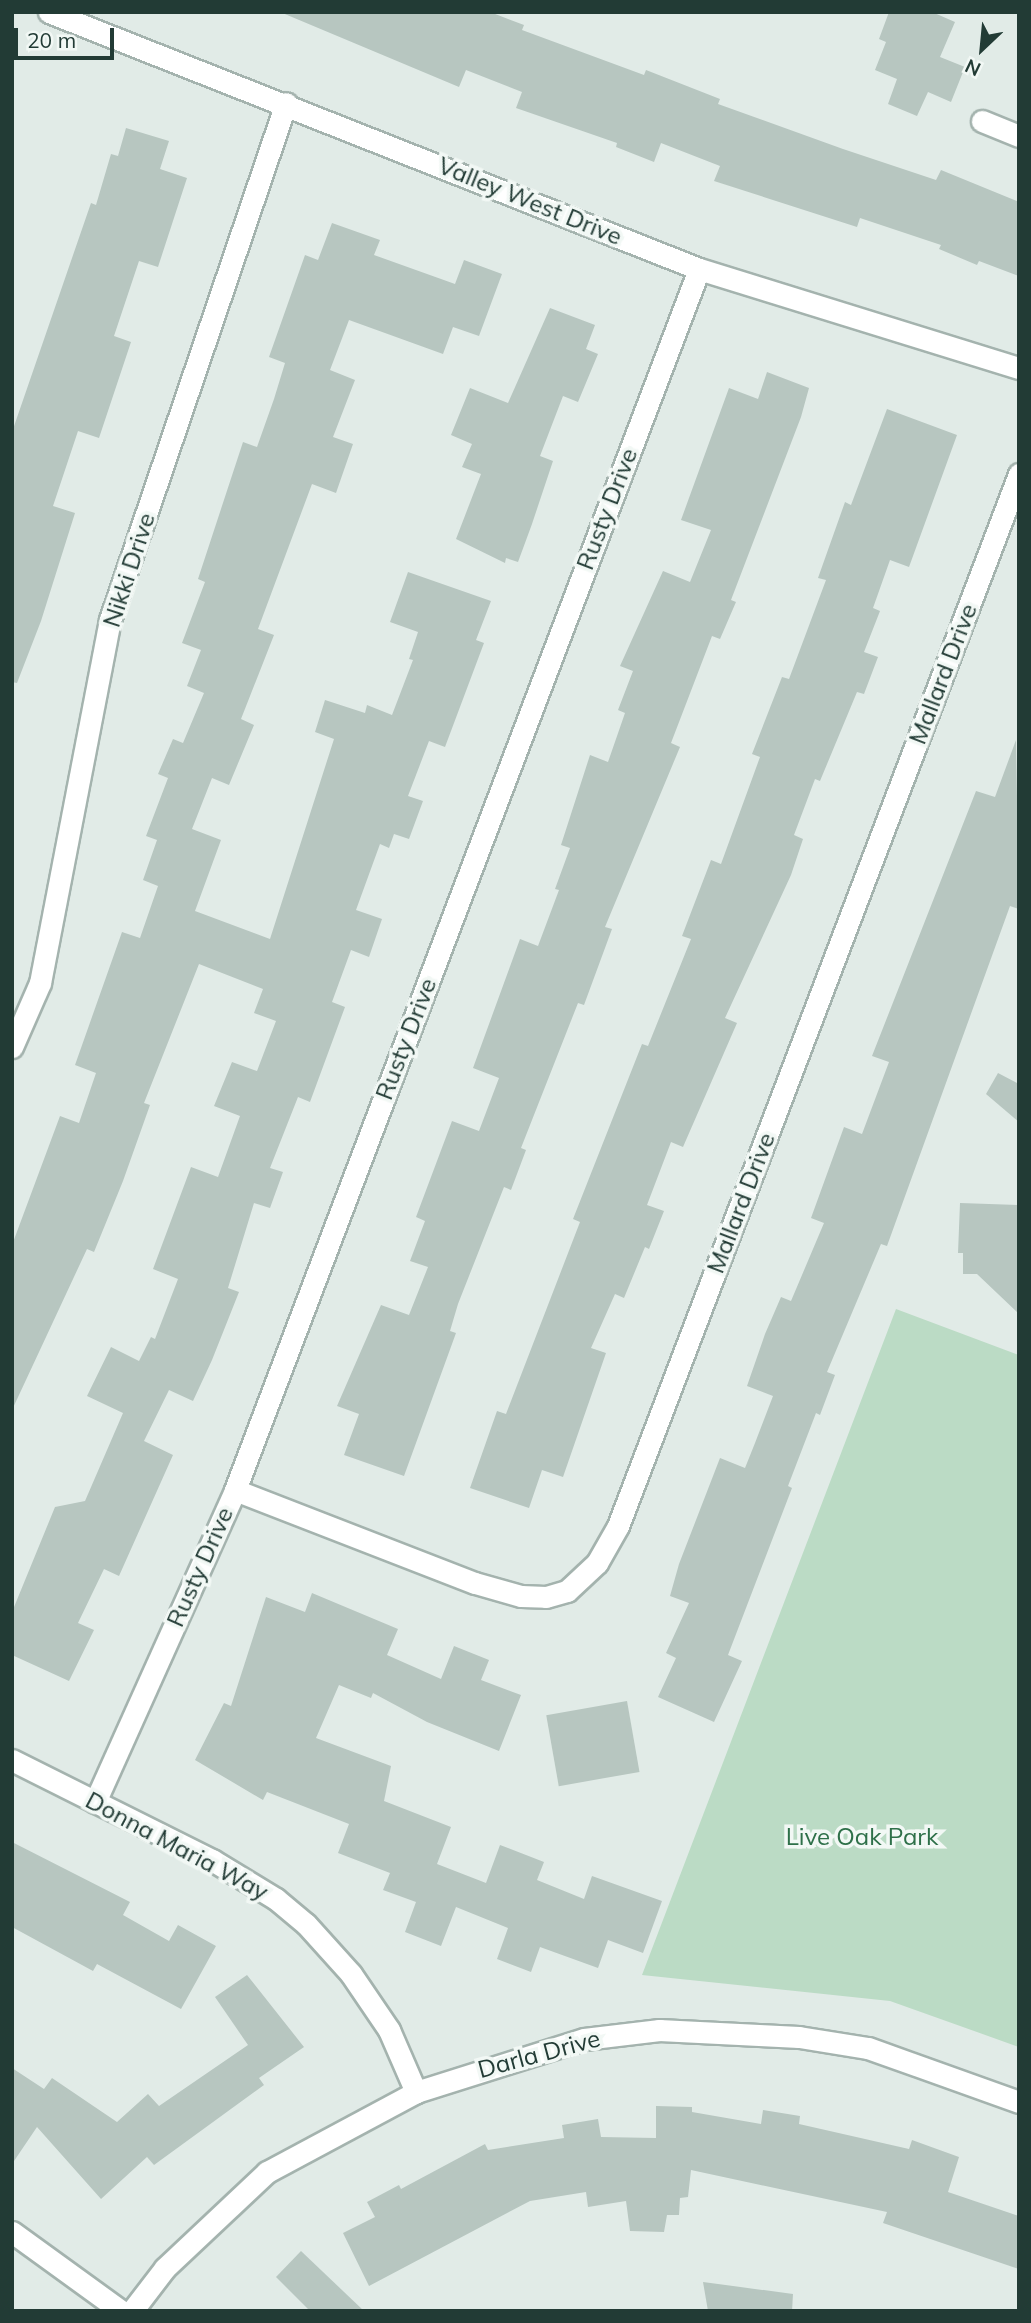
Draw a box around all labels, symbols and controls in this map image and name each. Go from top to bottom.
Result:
scale bar [18,14,117,58]
north arrow [947,14,1017,84]
text: 20 m [27,27,76,53]
text: N [961,54,985,82]
street label: Valley West Drive [434,151,626,251]
street label: Rusty Drive [571,444,643,574]
street label: Nikki Drive [97,509,161,631]
street label: Mallard Drive [903,600,983,748]
street label: Rusty Drive [370,974,442,1104]
street label: Mallard Drive [701,1129,781,1277]
street label: Rusty Drive [161,1503,239,1631]
street label: Donna Maria Way [81,1786,273,1906]
park label: Live Oak Park [786,1823,938,1851]
street label: Darla Drive [475,2024,603,2084]

